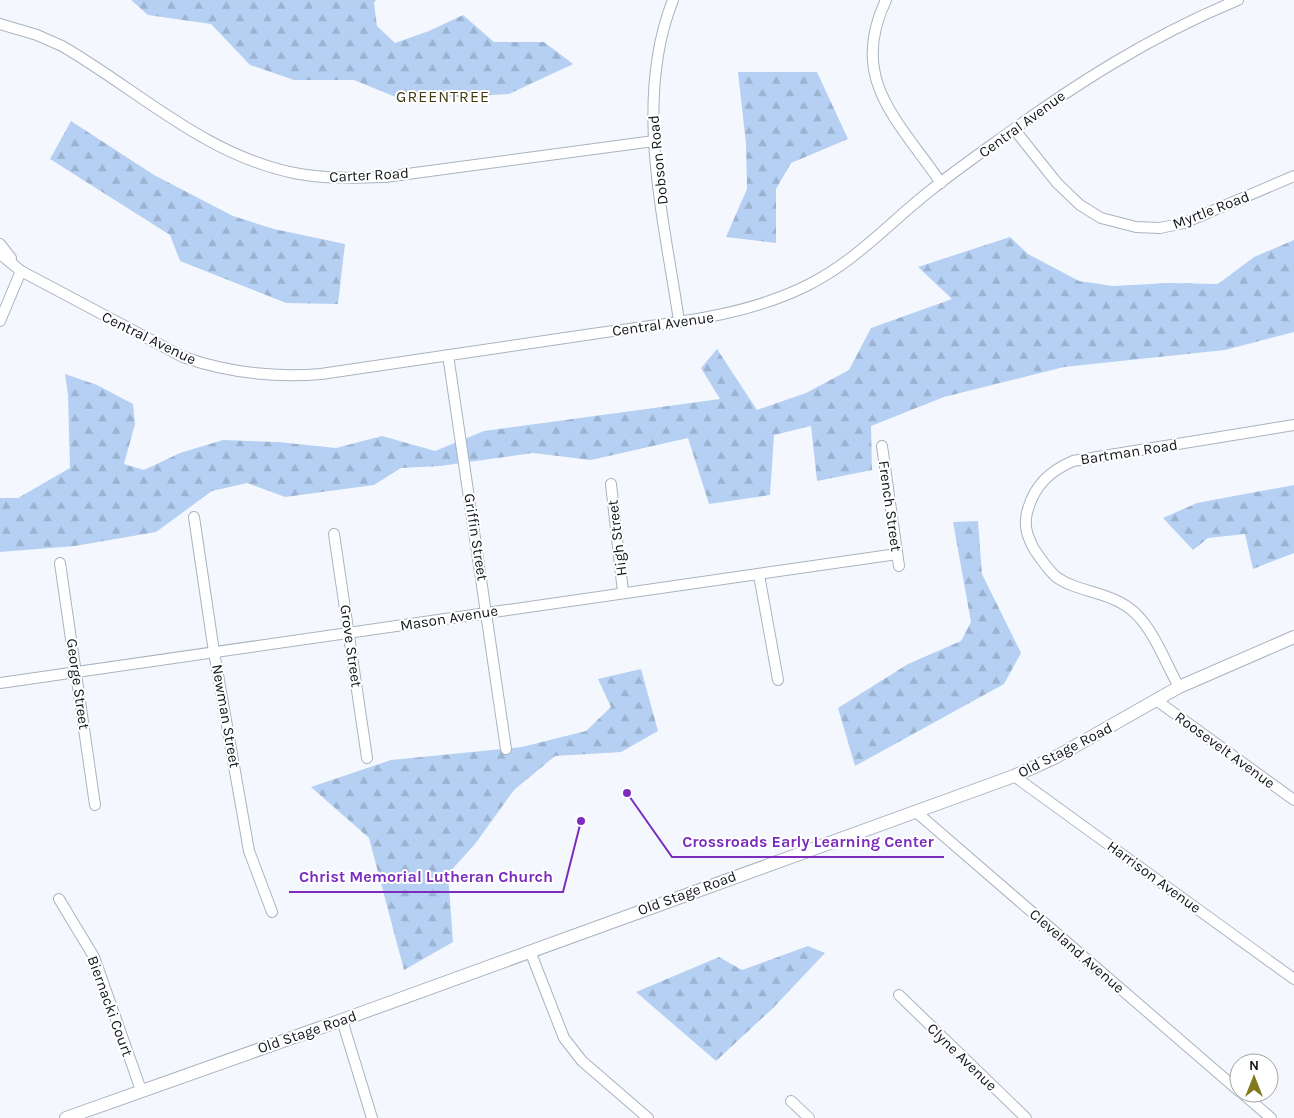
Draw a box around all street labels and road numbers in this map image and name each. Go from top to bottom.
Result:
street label: Central Avenue [975,87,1069,161]
street label: Dobson Road [644,114,672,206]
street label: Carter Road [329,164,409,186]
street label: Myrtle Road [1170,187,1252,233]
street label: Central Avenue [99,307,199,369]
street label: Central Avenue [611,308,715,340]
street label: Bartman Road [1079,435,1179,469]
street label: French Street [875,459,905,553]
street label: Griffin Street [460,492,492,582]
street label: High Street [603,498,631,577]
street label: Mason Avenue [399,601,499,635]
street label: Grove Street [336,604,366,689]
street label: George Street [63,637,93,731]
street label: Newman Street [208,663,244,770]
street label: Roosevelt Avenue [1171,708,1279,792]
street label: Old Stage Road [1015,718,1115,782]
street label: Harrison Avenue [1104,837,1204,917]
street label: Old Stage Road [635,867,739,919]
street label: Cleveland Avenue [1026,905,1128,997]
street label: Biernacki Court [83,953,137,1059]
street label: Old Stage Road [255,1007,359,1057]
street label: Clyne Avenue [923,1019,1001,1095]

